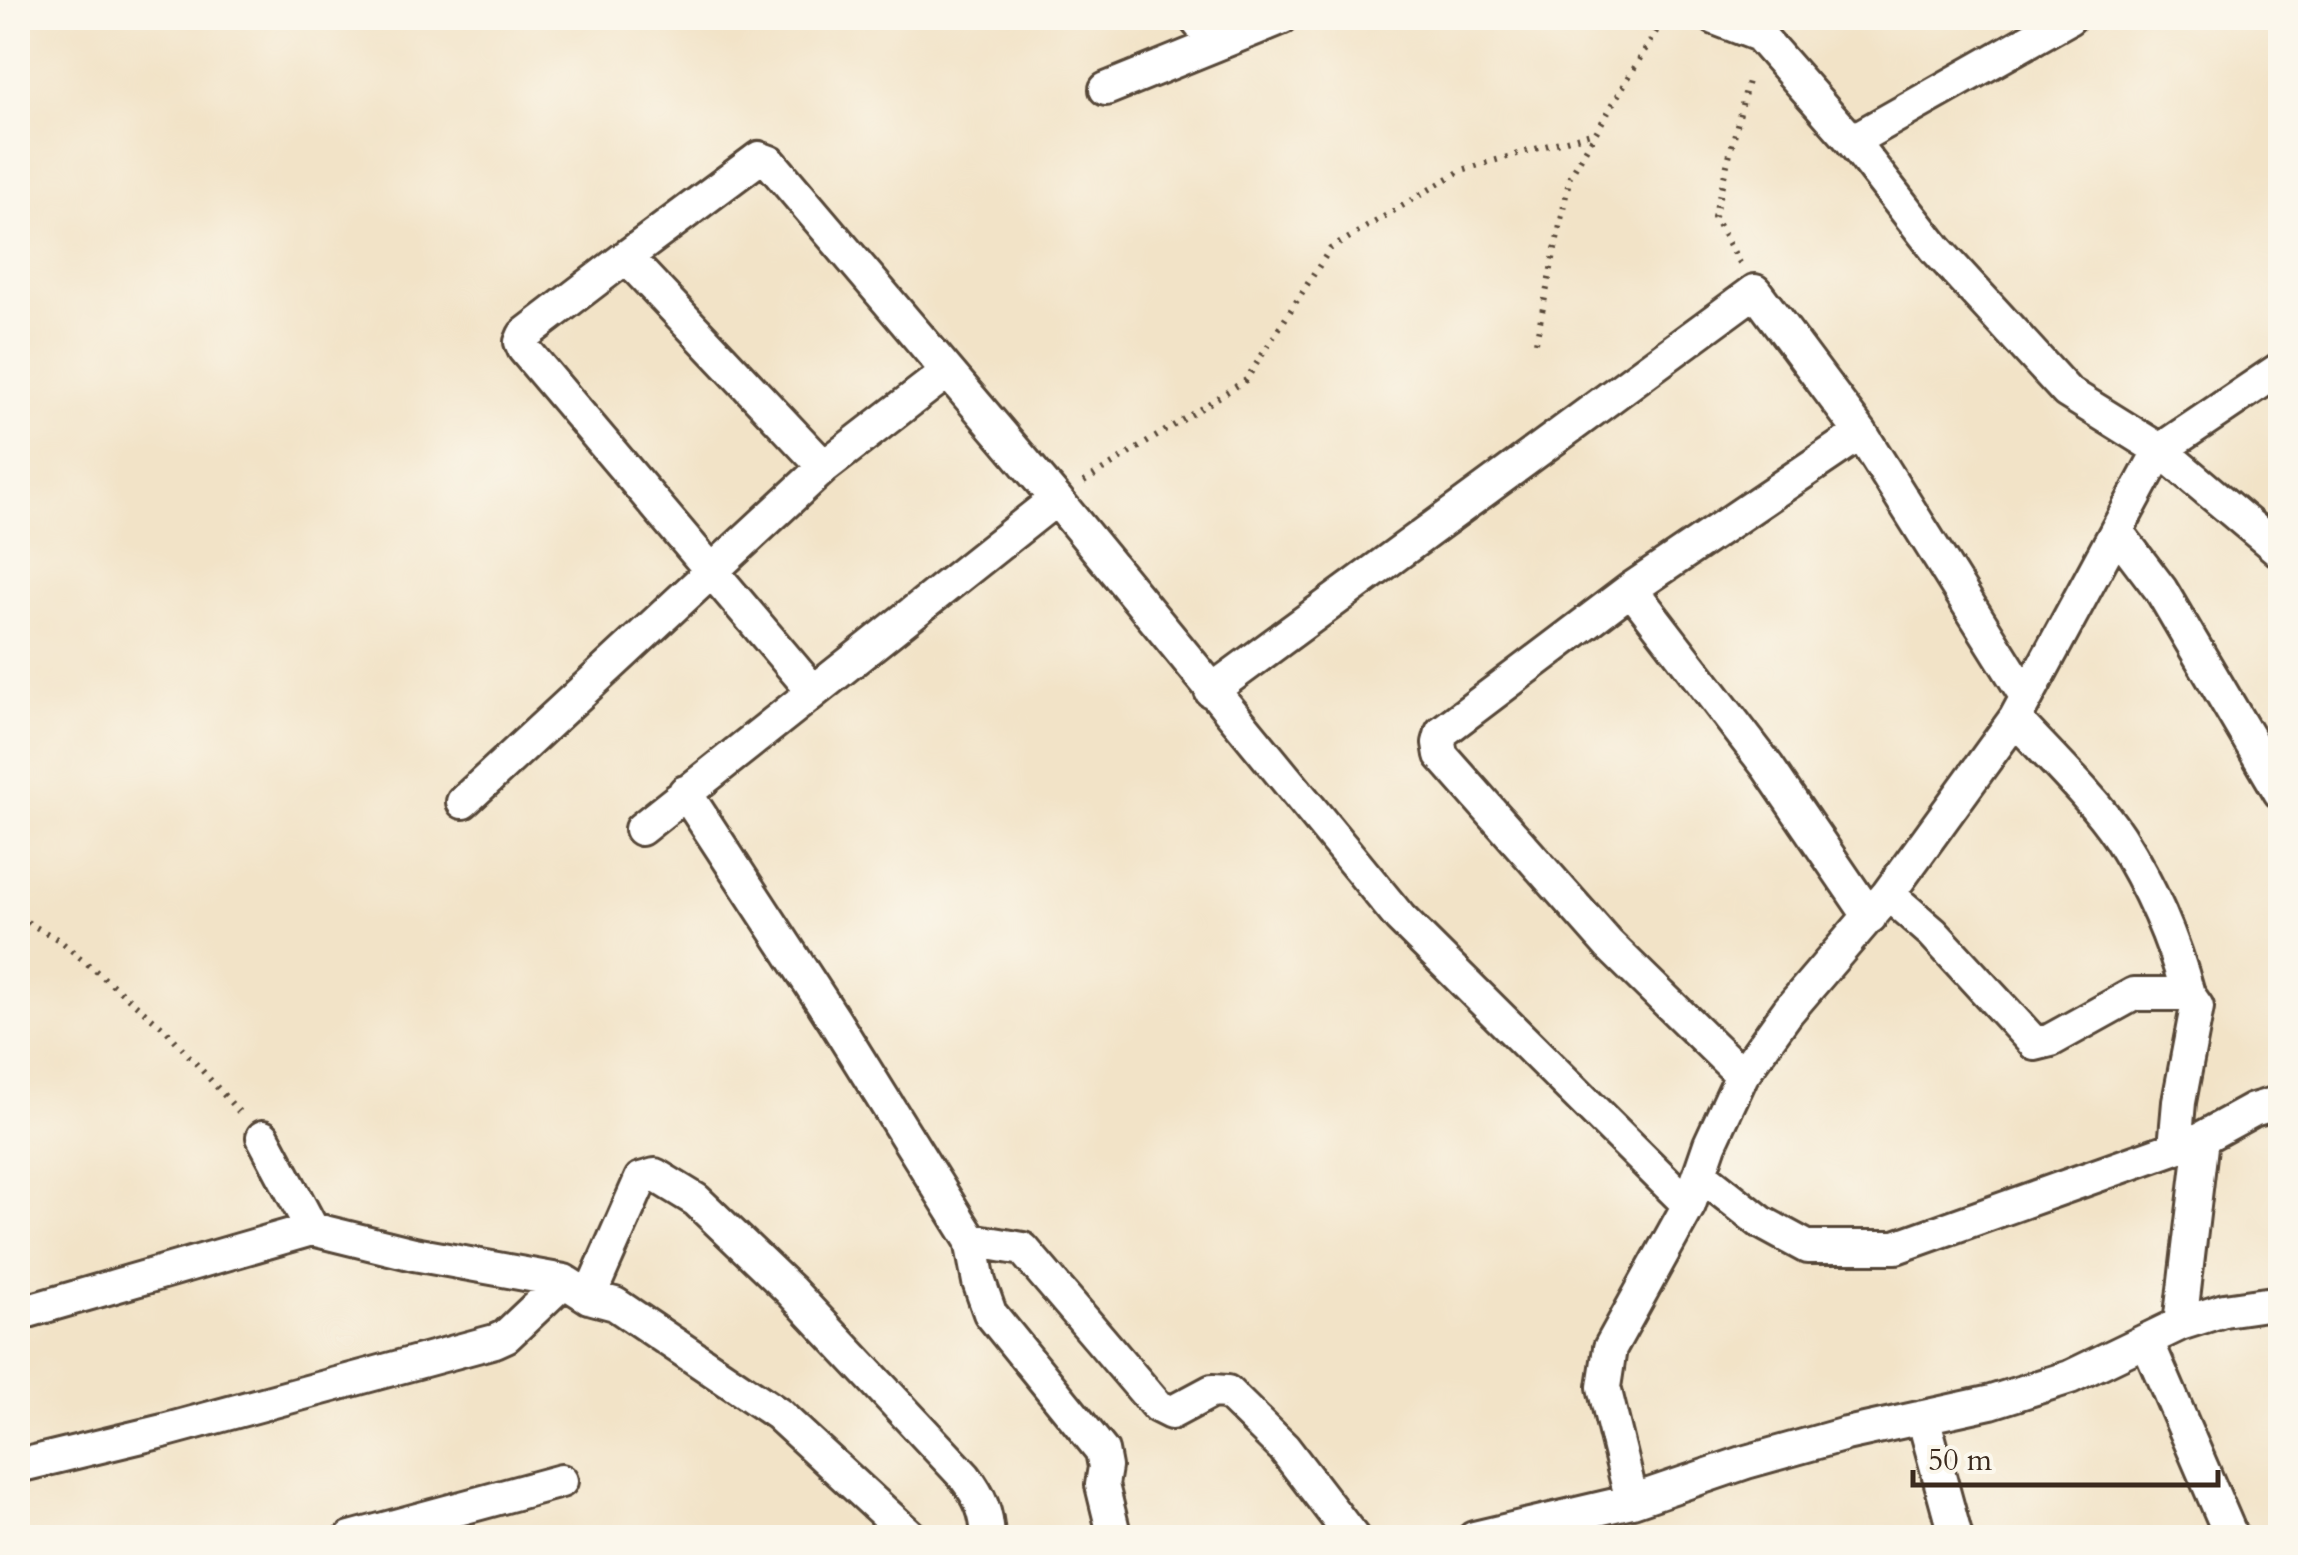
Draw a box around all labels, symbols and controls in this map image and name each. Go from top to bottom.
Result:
scale bar [1913,1425,2218,1487]
text: 50 m [1928,1440,1993,1481]

